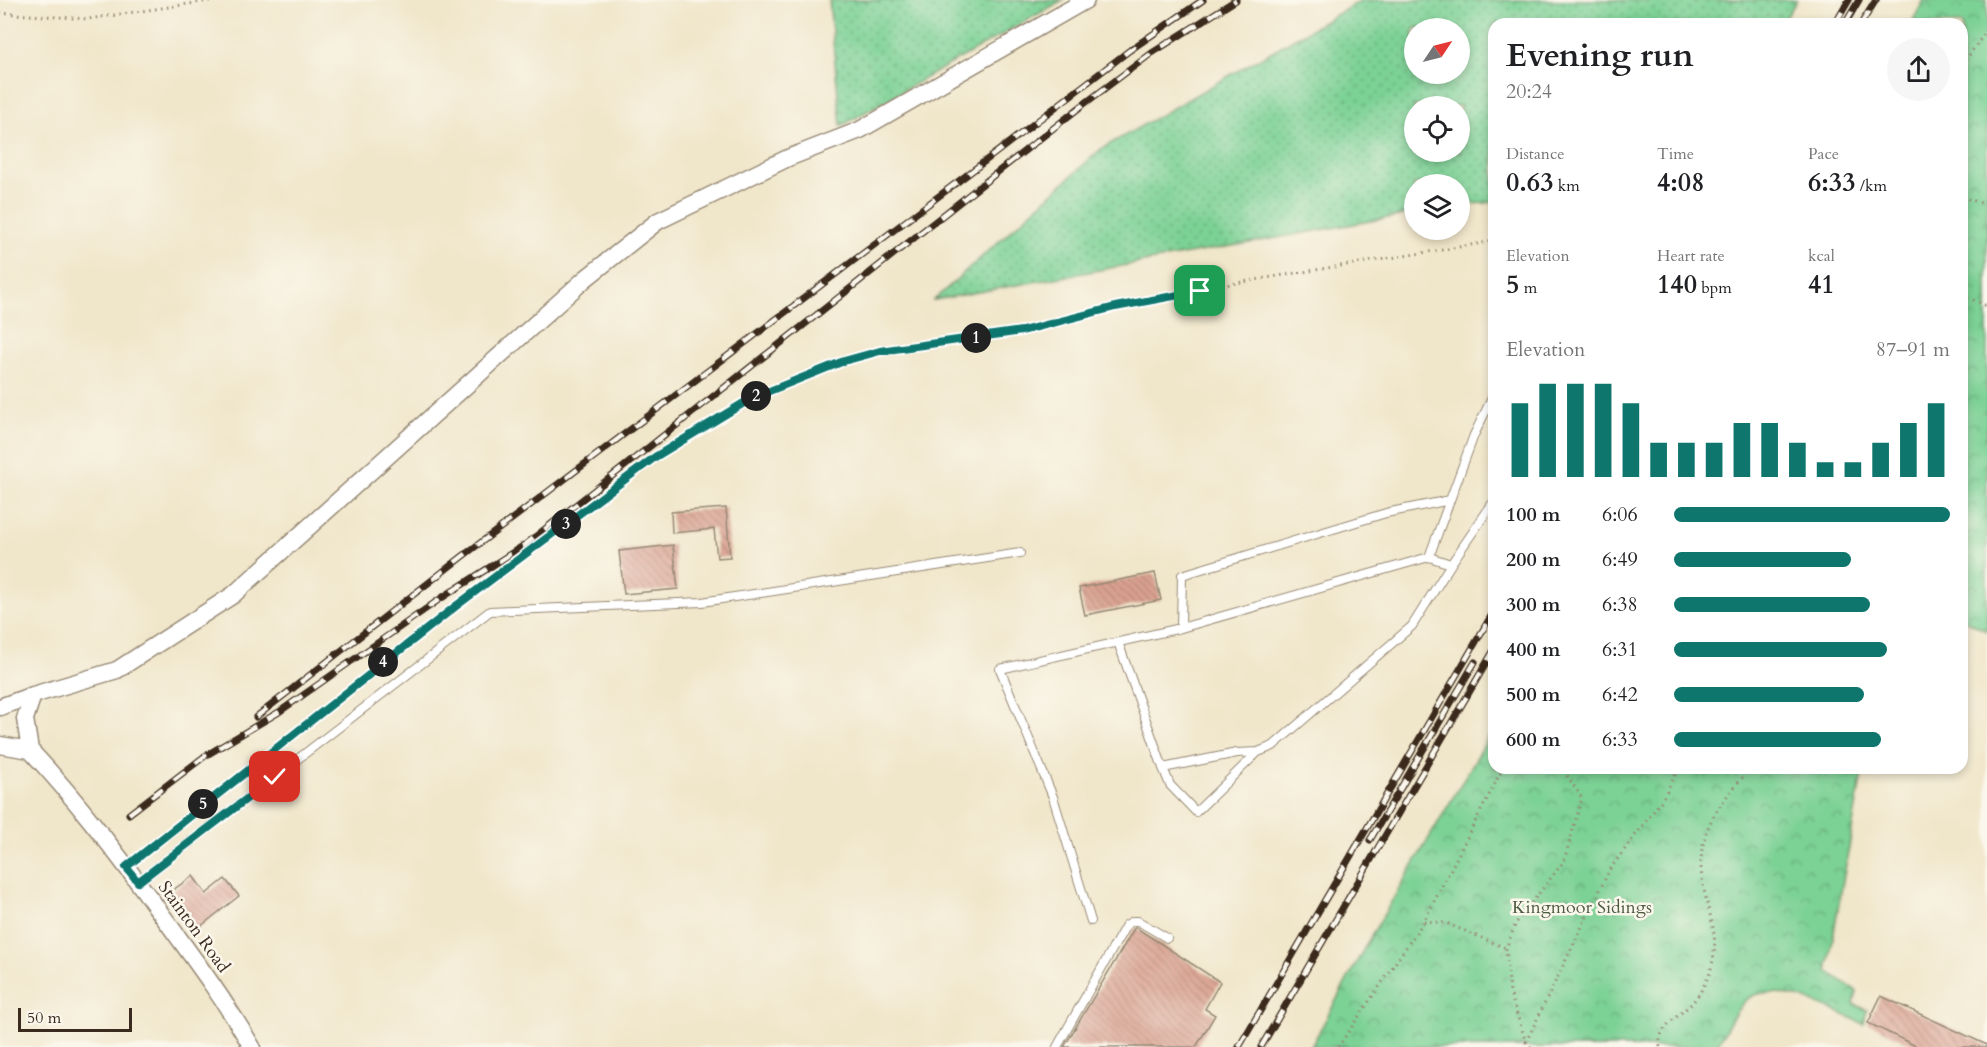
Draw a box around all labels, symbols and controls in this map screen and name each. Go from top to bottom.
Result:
north arrow [1404,18,1470,84]
map controls [1404,18,1470,240]
text: Evening run [1506,33,1694,78]
button: share [1887,38,1950,101]
text: 20:24 [1506,78,1552,105]
button: locate [1404,96,1470,162]
text: Distance [1506,143,1564,165]
text: Time [1657,143,1694,165]
text: Pace [1808,143,1839,165]
text: 0.63 [1506,165,1554,200]
text: 4:08 [1657,165,1705,200]
text: 6:33 [1808,165,1856,200]
button: layers [1404,174,1470,240]
text: km [1554,175,1580,197]
text: /km [1856,175,1887,197]
text: Elevation [1506,245,1570,267]
text: Heart rate [1657,245,1725,267]
text: kcal [1808,245,1835,267]
pin [1174,265,1225,316]
text: 5 [1506,267,1519,302]
text: 140 [1657,267,1697,302]
text: 41 [1808,267,1835,302]
icon: arrive [1183,274,1216,307]
text: m [1519,277,1537,299]
text: bpm [1697,277,1732,299]
pin: 1 [961,323,991,353]
text: 1 [972,327,980,349]
text: Elevation [1506,336,1585,363]
text: 87–91 m [1876,336,1950,363]
pin: 2 [741,381,771,411]
text: 2 [752,385,760,407]
text: 100 m [1506,501,1561,528]
text: 6:06 [1602,501,1638,528]
pin: 3 [551,509,581,539]
text: 3 [562,513,570,535]
text: 200 m [1506,546,1561,573]
text: 6:49 [1602,546,1638,573]
text: 300 m [1506,591,1561,618]
text: 6:38 [1602,591,1638,618]
text: 400 m [1506,636,1561,663]
text: 6:31 [1602,636,1638,663]
pin: 4 [368,647,398,677]
text: 4 [379,651,387,673]
text: 500 m [1506,681,1561,708]
text: 6:42 [1602,681,1638,708]
text: 600 m [1506,726,1561,753]
text: 6:33 [1602,726,1638,753]
pin [249,751,300,802]
icon: check [258,760,291,793]
pin: 5 [188,789,218,819]
text: 5 [199,793,207,815]
street label: Stainton Road [152,876,236,978]
park label: Kingmoor Sidings [1512,895,1652,920]
scale bar [18,1005,132,1032]
text: 50 m [27,1007,61,1029]

